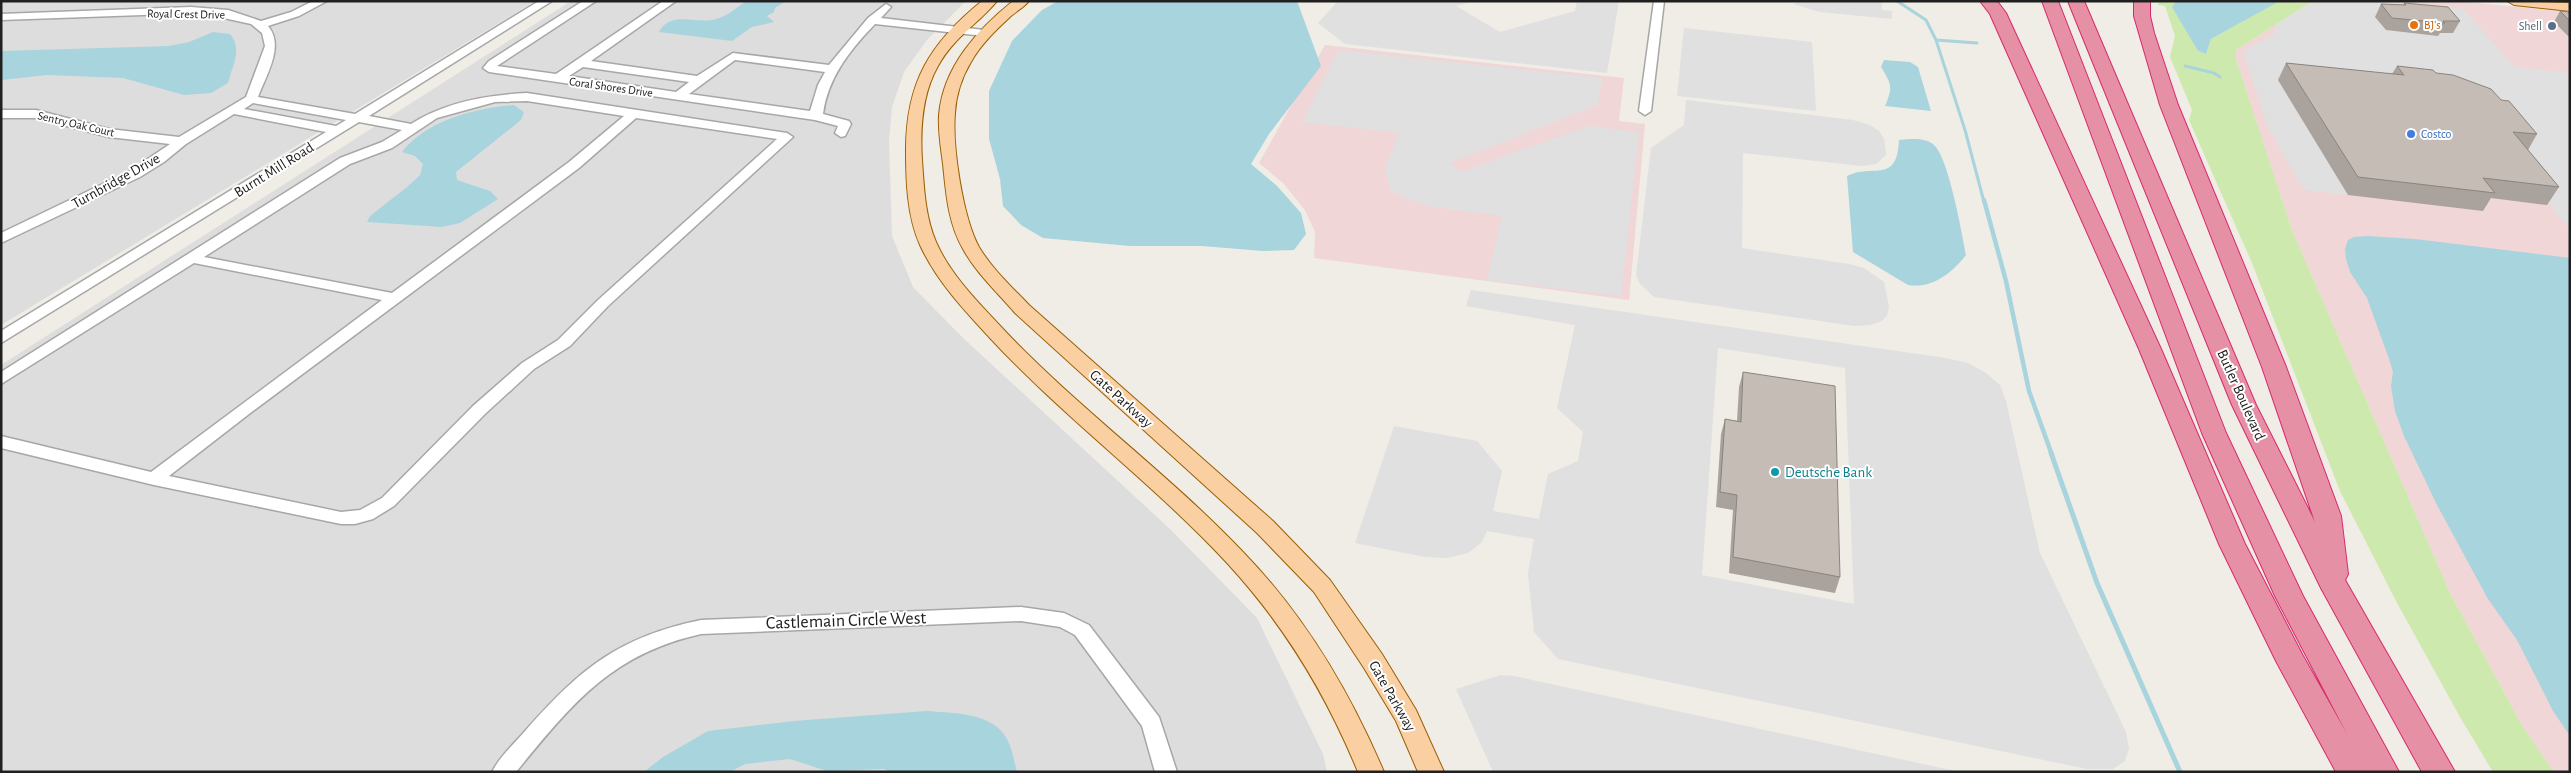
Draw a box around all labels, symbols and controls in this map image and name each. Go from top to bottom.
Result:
street label: Royal Crest Drive [147,7,225,22]
marker: BJ's [2408,19,2420,31]
place label: BJ's [2424,19,2441,31]
place label: Shell [2519,20,2542,32]
marker: Shell [2546,20,2558,32]
street label: Coral Shores Drive [568,75,654,99]
street label: Sentry Oak Court [36,109,116,140]
marker: Costco [2405,128,2417,140]
place label: Costco [2421,128,2452,140]
street label: Burnt Mill Road [232,140,317,200]
street label: Turnbridge Drive [69,151,163,211]
street label: Butler Boulevard [2214,347,2268,443]
street label: Gate Parkway [1087,367,1156,431]
place label: Deutsche Bank [1785,465,1872,480]
marker: Deutsche Bank [1769,466,1781,478]
street label: Castlemain Circle West [766,609,927,633]
street label: Gate Parkway [1366,658,1418,734]

